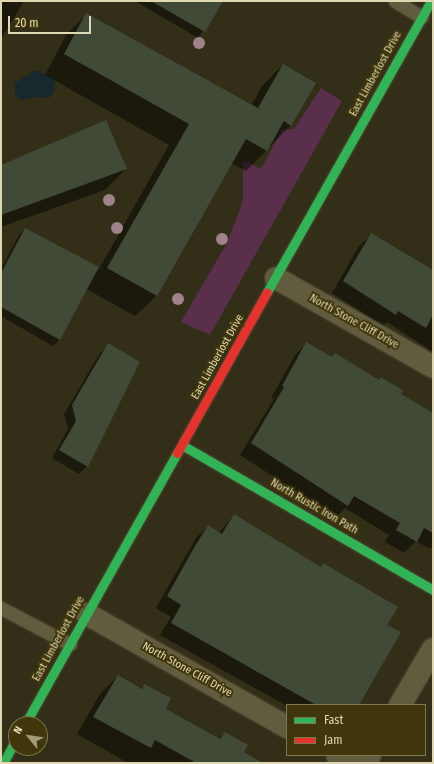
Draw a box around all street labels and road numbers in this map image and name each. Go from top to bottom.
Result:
street label: East Limberlost Drive [347,29,405,119]
street label: North Stone Cliff Drive [307,292,401,352]
street label: East Limberlost Drive [189,312,247,402]
street label: North Rustic Iron Path [268,477,360,537]
street label: East Limberlost Drive [30,594,88,684]
street label: North Stone Cliff Drive [140,640,234,700]

